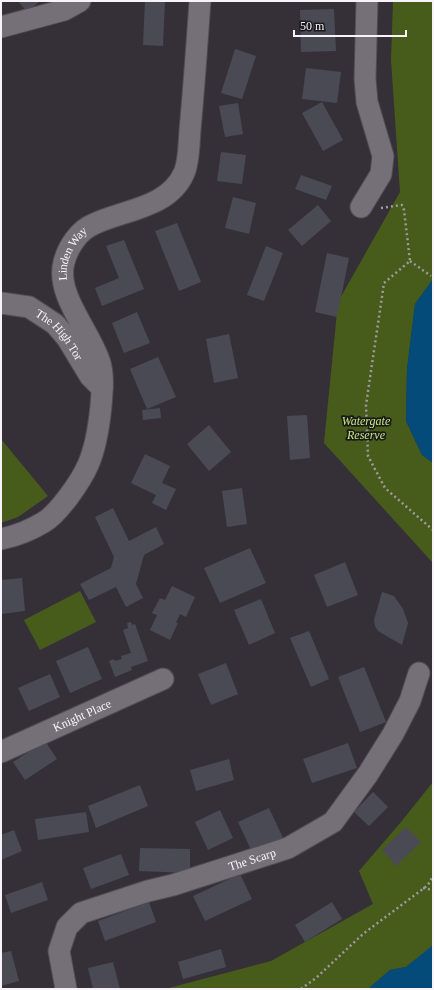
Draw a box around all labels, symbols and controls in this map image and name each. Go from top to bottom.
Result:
scale bar [294,12,406,38]
text: 50 m [300,19,325,33]
street label: Linden Way [55,224,90,281]
street label: The High Tor [33,306,86,363]
park label: Watergate Reserve [342,414,391,442]
street label: Knight Place [51,696,113,735]
street label: The Scarp [227,845,278,874]

